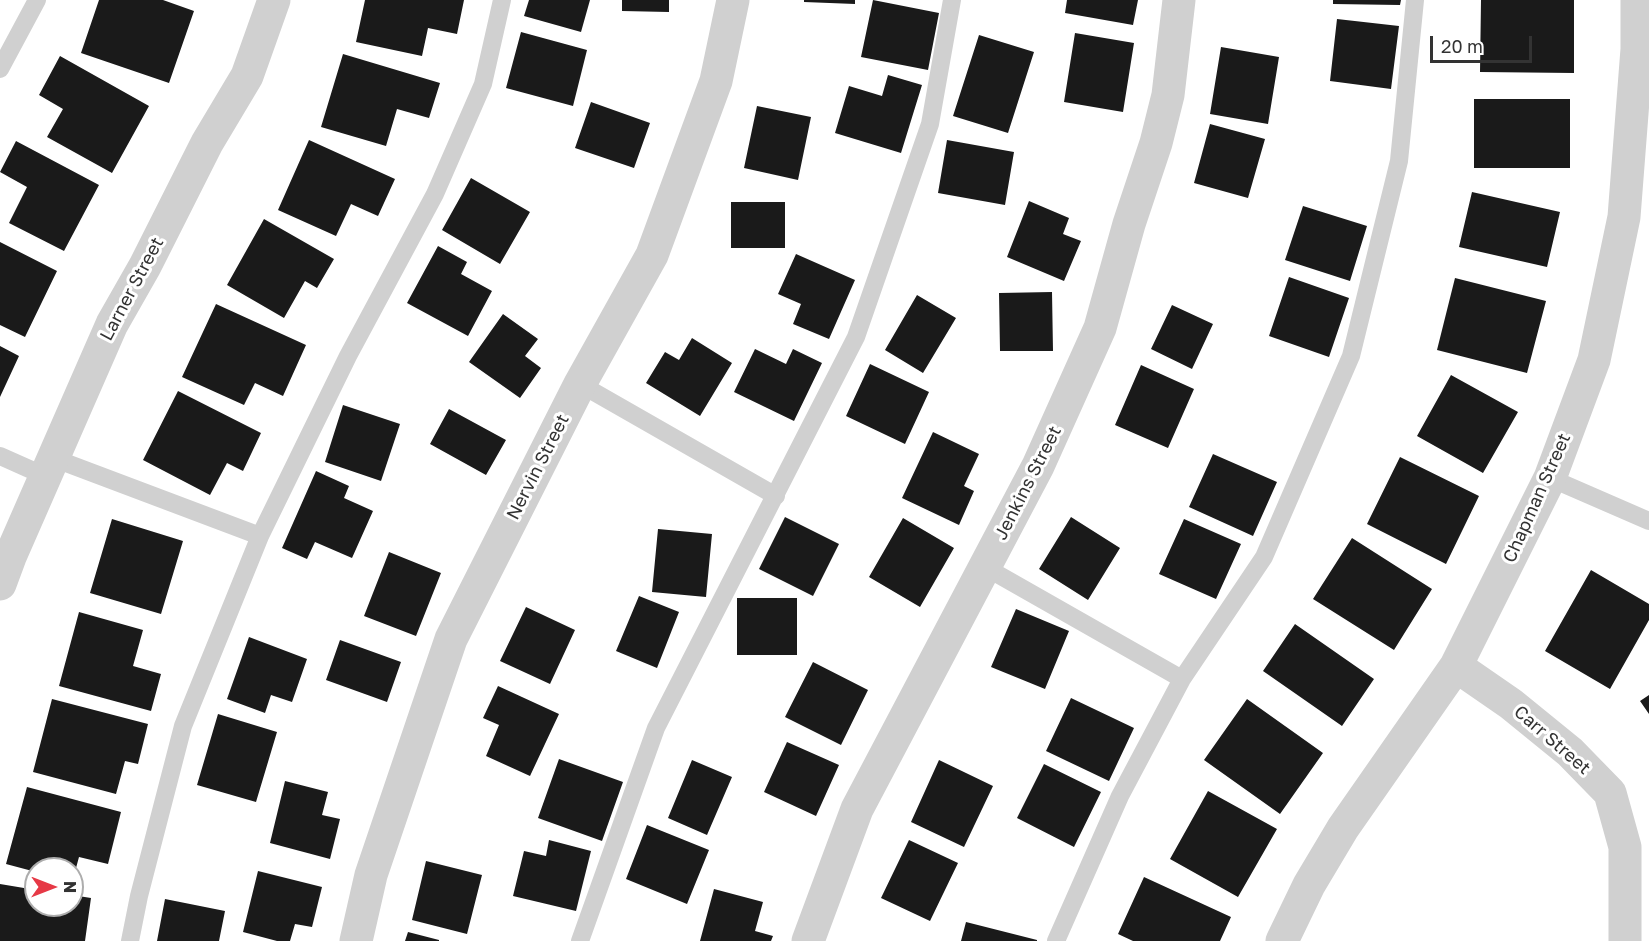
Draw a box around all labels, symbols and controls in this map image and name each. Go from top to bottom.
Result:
scale bar [1433,24,1535,62]
text: 20 m [1441,35,1483,57]
street label: Larner Street [96,234,168,344]
street label: Nervin Street [502,411,574,523]
street label: Jenkins Street [990,422,1066,544]
street label: Chapman Street [1499,430,1575,566]
street label: Carr Street [1509,701,1595,779]
north arrow [24,857,84,917]
text: N [60,881,80,893]

